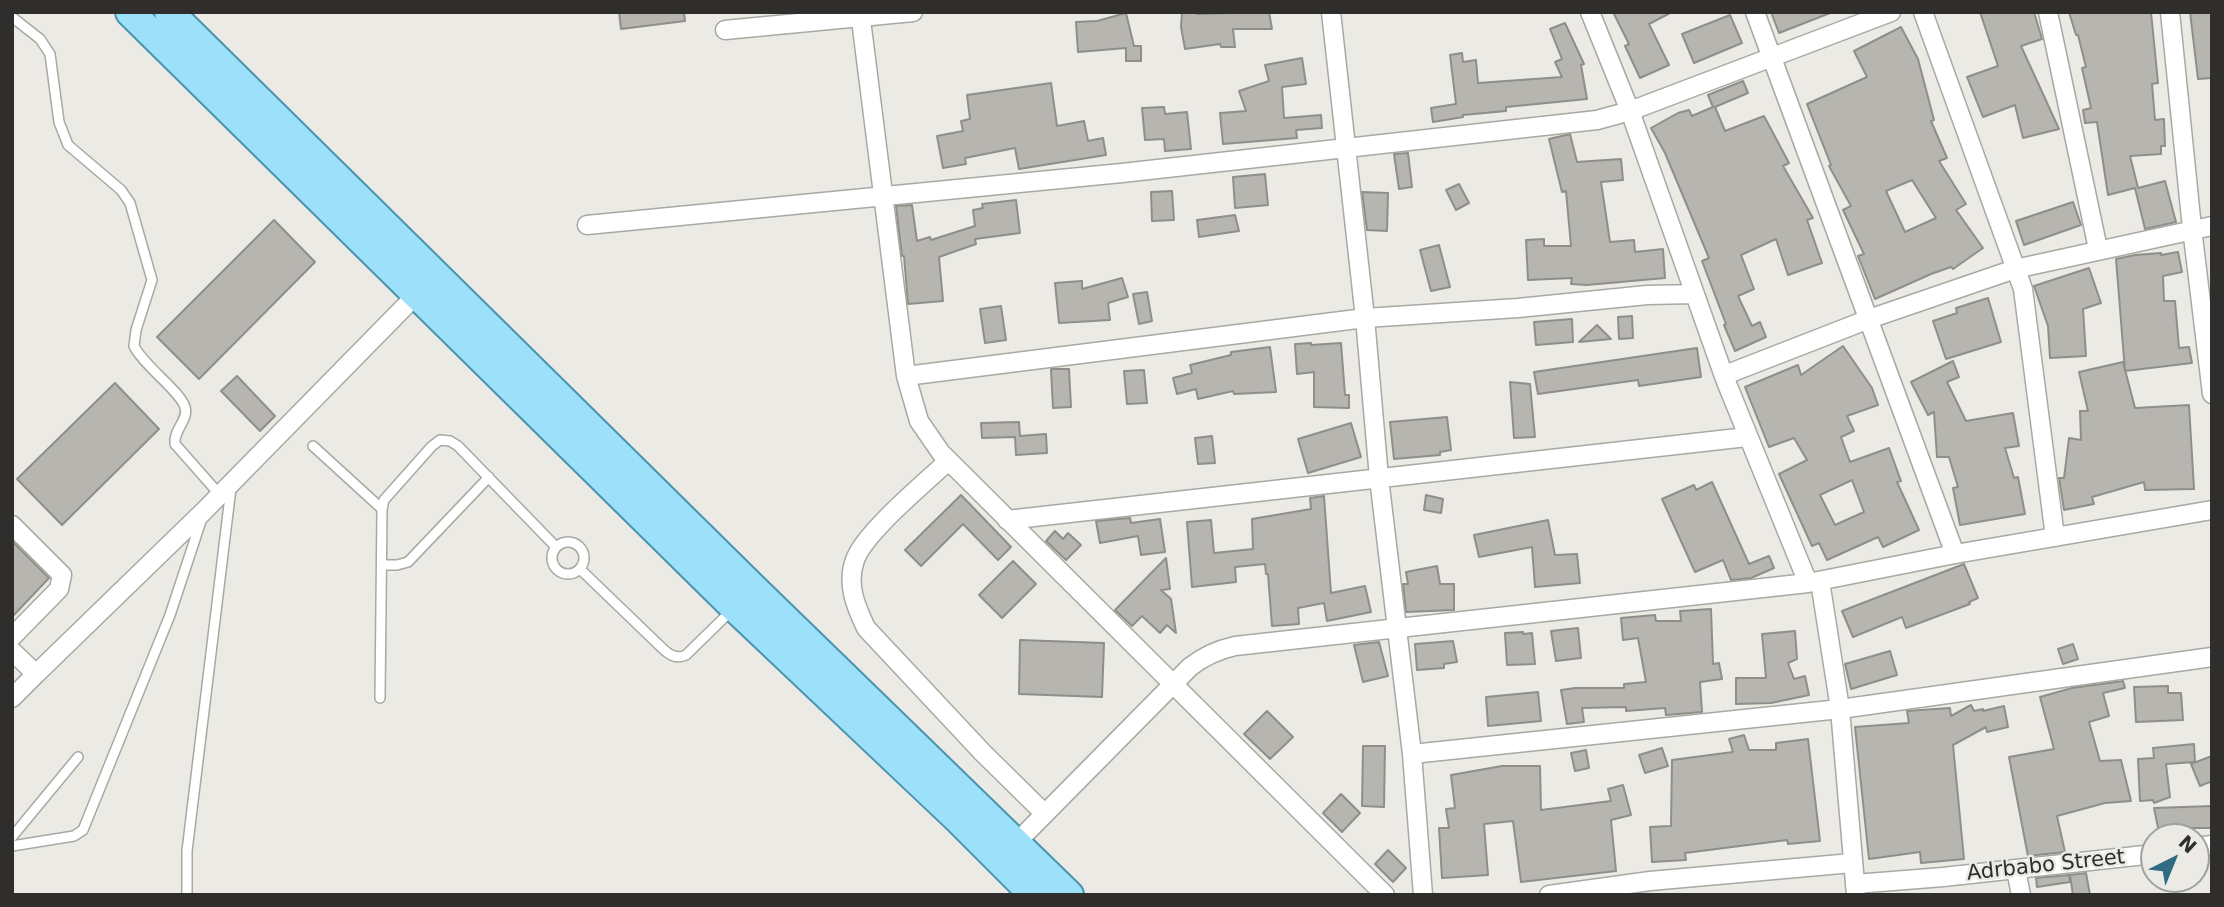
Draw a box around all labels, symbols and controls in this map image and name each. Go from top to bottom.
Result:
north arrow [2140,823,2210,893]
text: N [2175,831,2201,858]
street label: Adrbabo Street [1966,845,2126,887]

